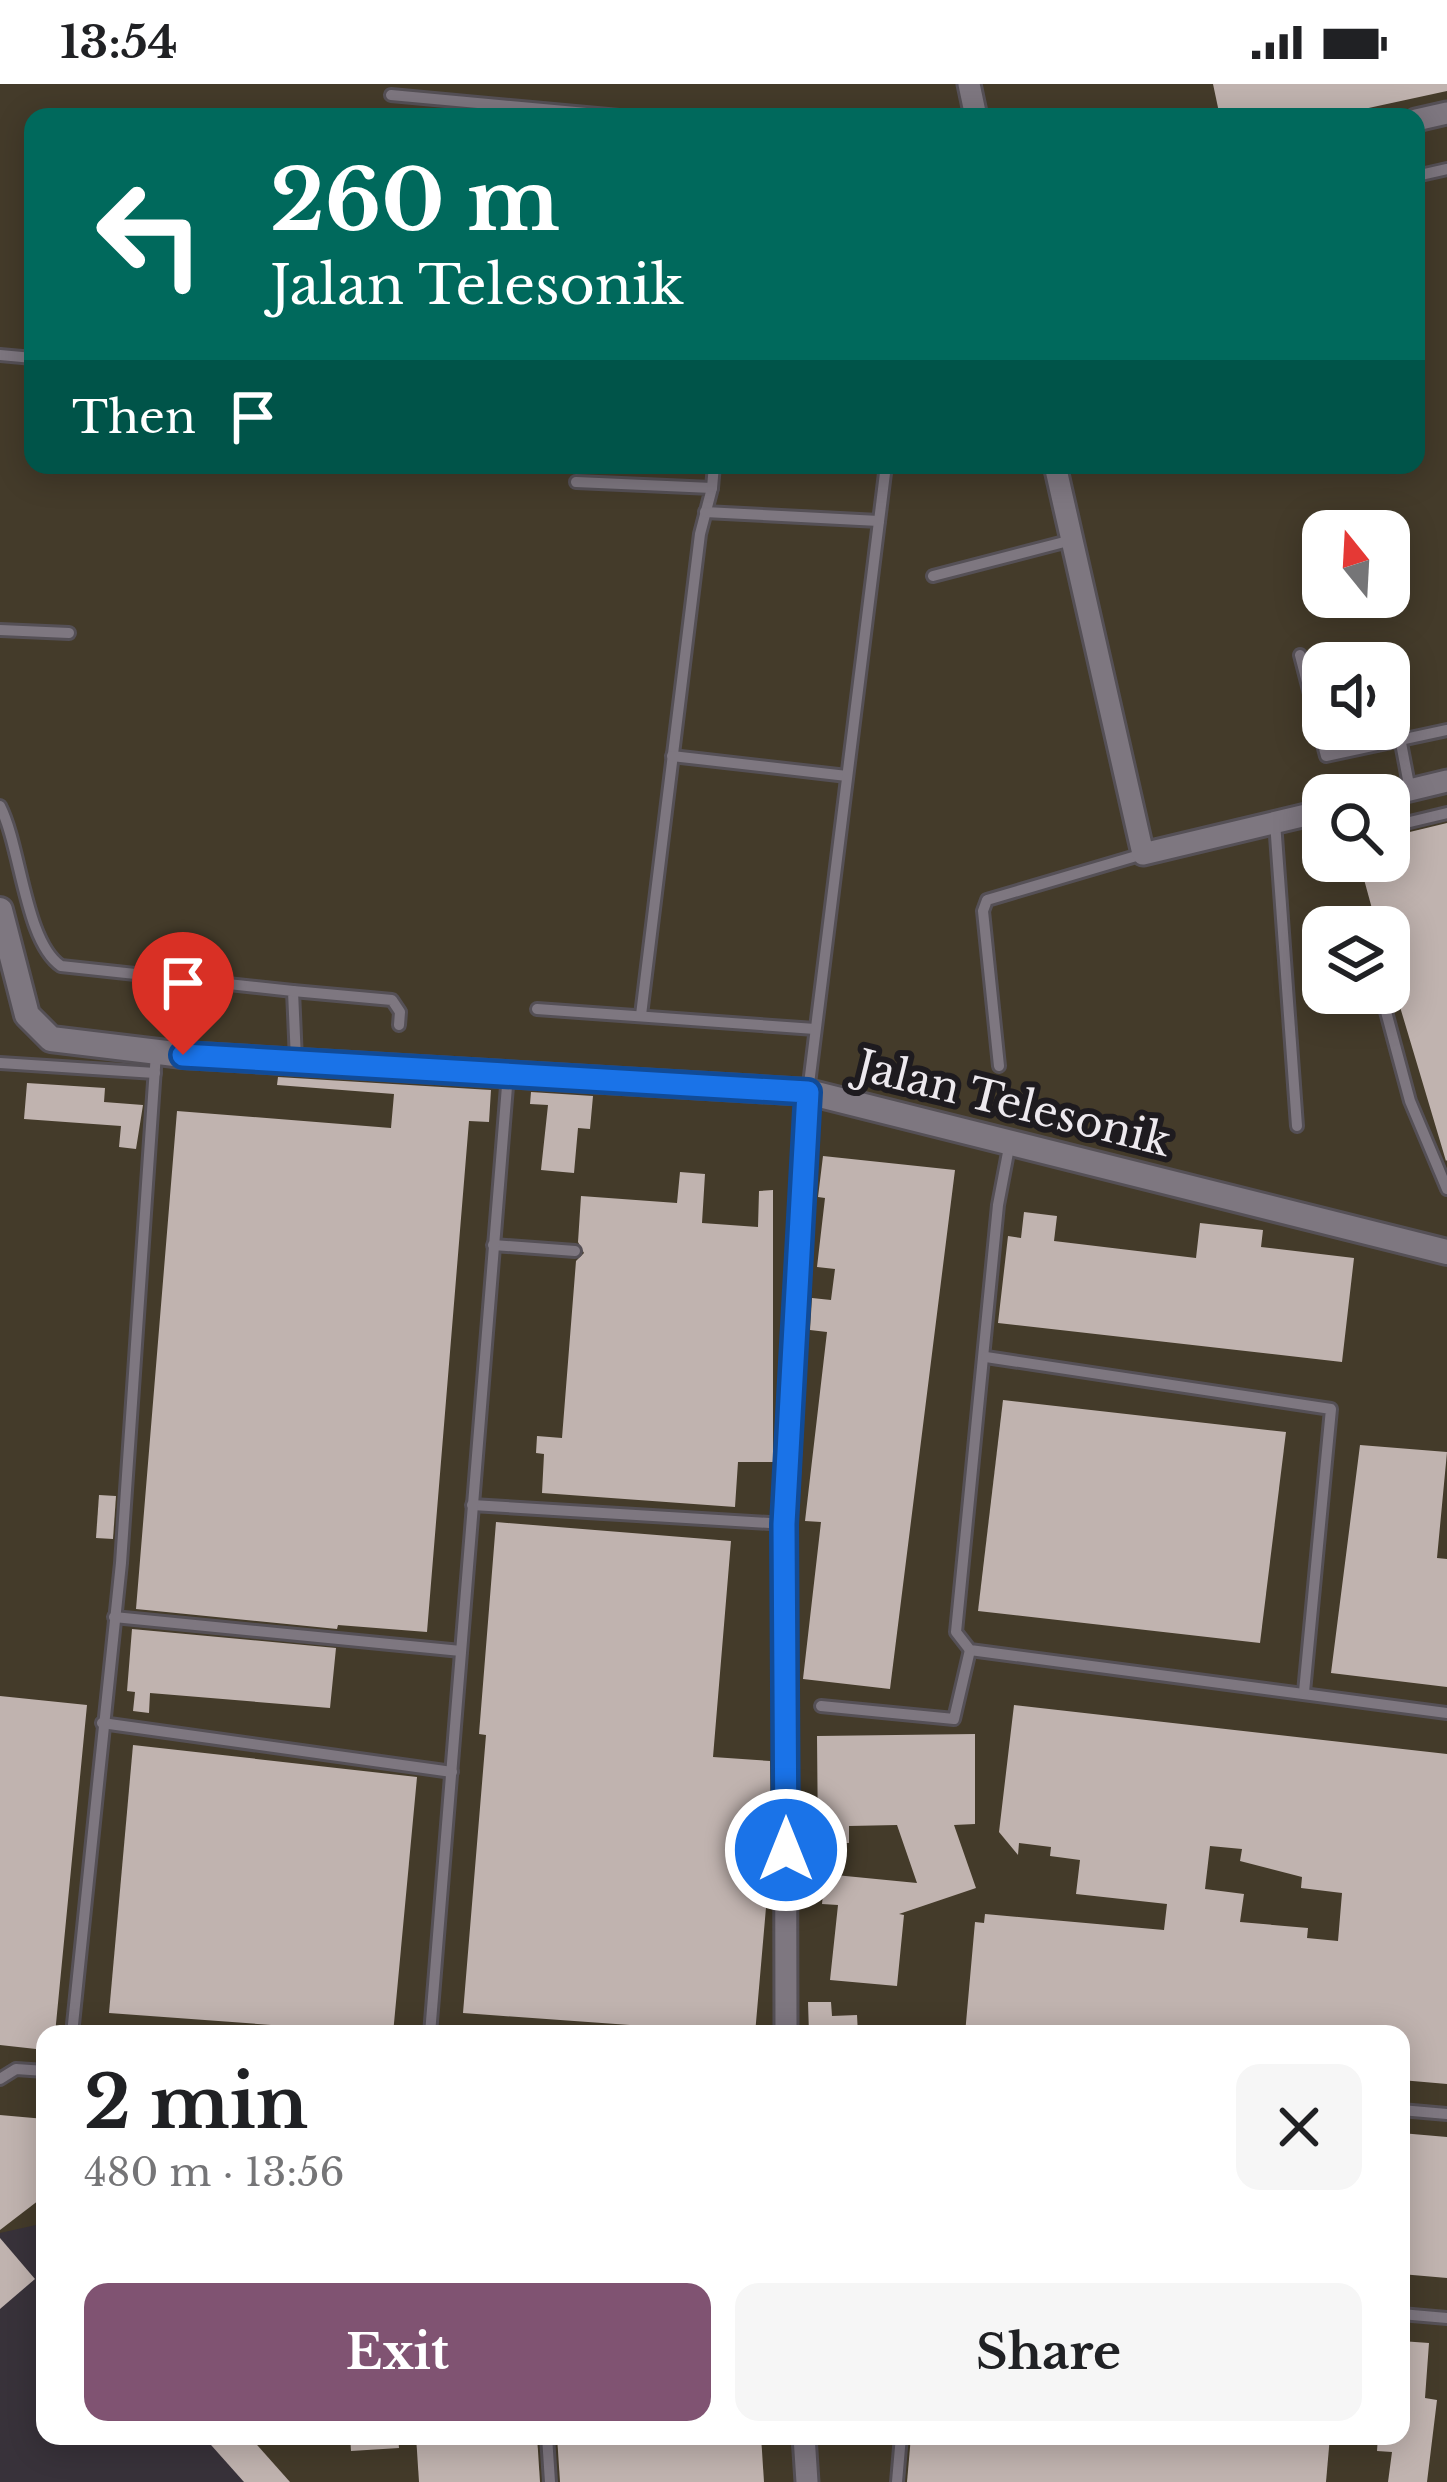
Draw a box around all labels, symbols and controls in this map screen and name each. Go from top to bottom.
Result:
text: 13:54 [60,14,178,70]
text: 260 m [270,149,560,253]
icon: left [72,156,228,312]
text: Jalan Telesonik [270,252,684,319]
icon: arrive [220,384,286,450]
text: Then [72,389,196,445]
north arrow [1302,510,1410,618]
map controls [1302,510,1410,1014]
button: sound [1302,642,1410,750]
button: search [1302,774,1410,882]
button: layers [1302,906,1410,1014]
pin [132,932,234,1055]
icon: arrive [150,950,216,1016]
street label: Jalan Telesonik [847,1038,1176,1167]
position arrow [723,1787,849,1913]
text: 2 min [84,2058,308,2147]
button: close [1236,2064,1362,2190]
text: 480 m · 13:56 [84,2148,345,2197]
button: Exit [84,2283,711,2421]
button: Share [735,2283,1362,2421]

